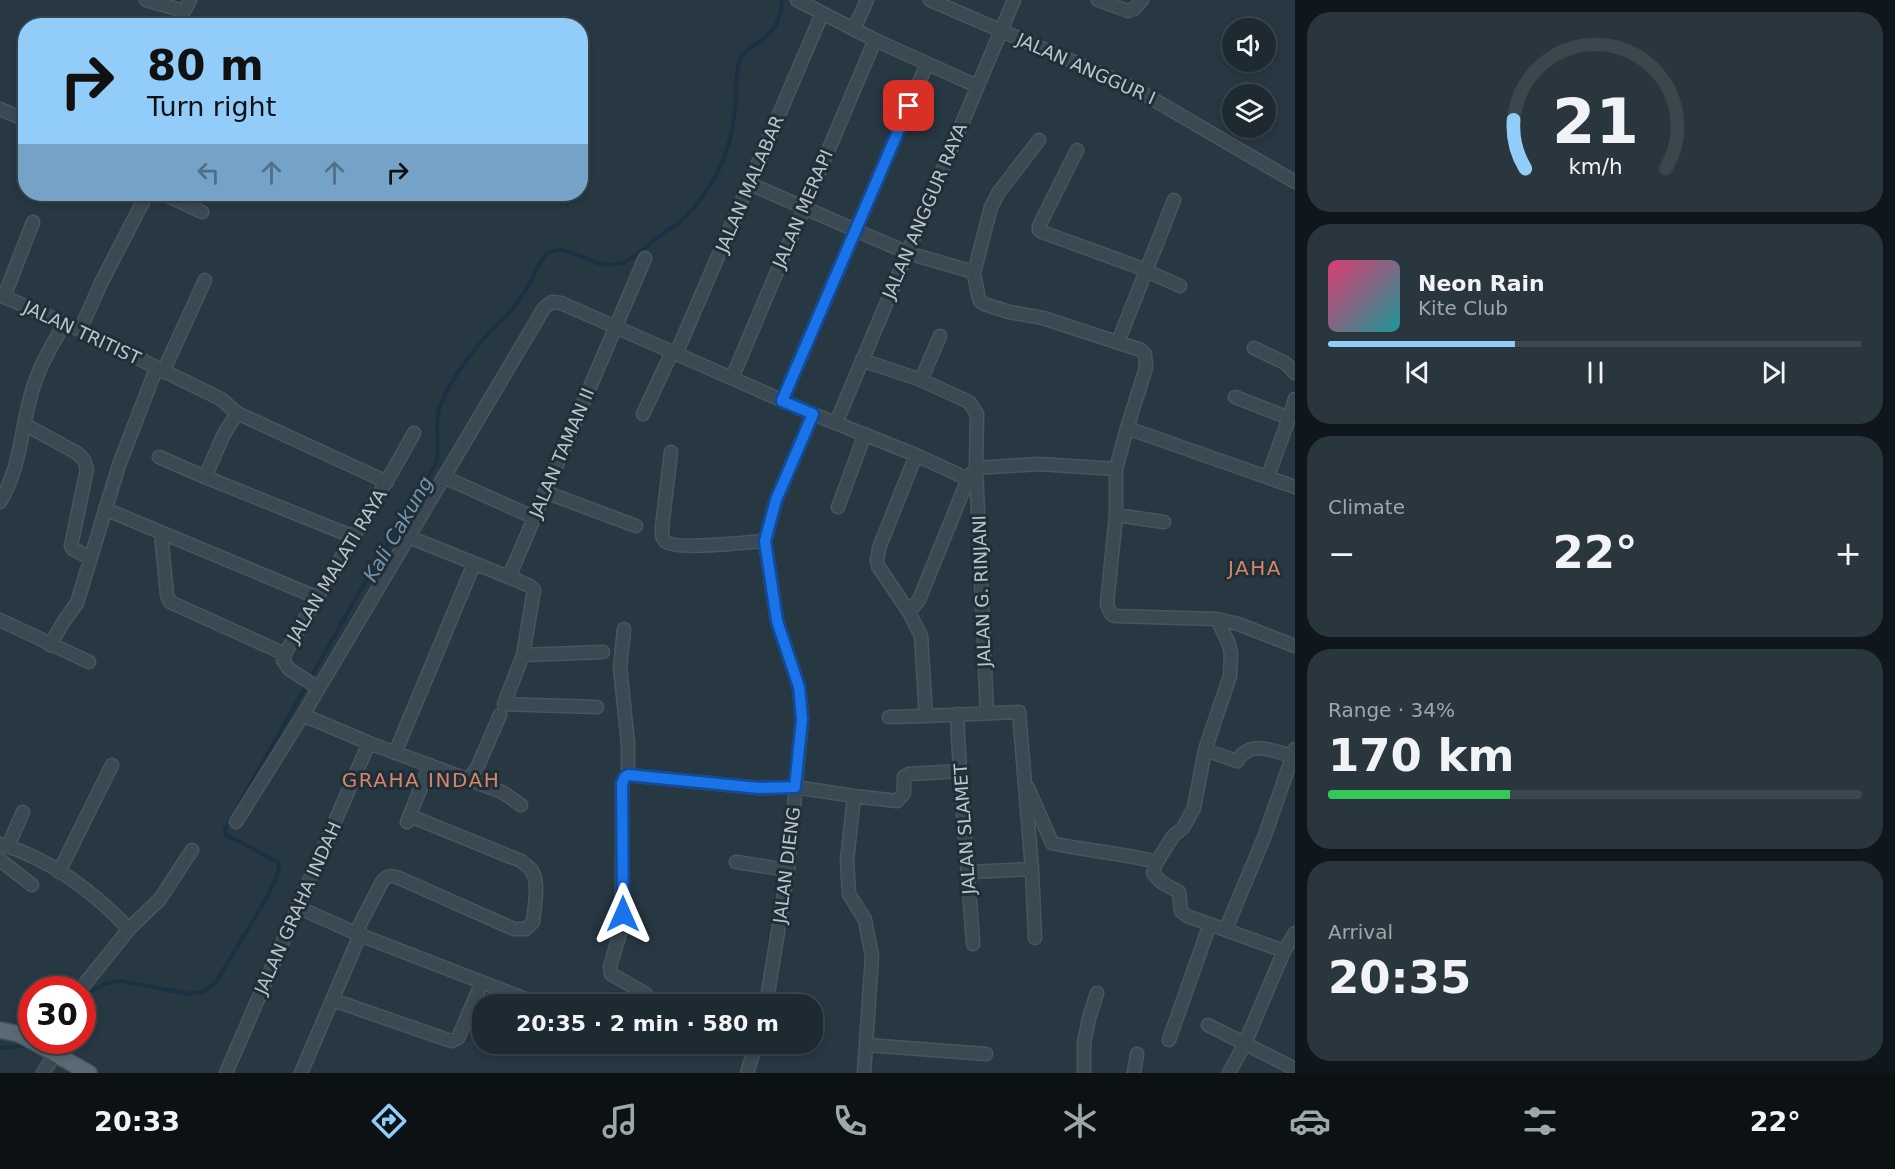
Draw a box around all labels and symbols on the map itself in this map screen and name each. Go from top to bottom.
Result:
street label: JALAN ANGGUR I [1013,28,1159,109]
pin [883,80,934,131]
street label: JALAN MALABAR [711,112,788,256]
street label: JALAN ANGGUR RAYA [878,119,971,303]
street label: JALAN MERAPI [768,147,837,272]
street label: JALAN TRITIST [19,296,145,369]
street label: JALAN TAMAN II [524,385,598,522]
water label: Kali Cakung [358,472,438,586]
street label: JALAN MALATI RAYA [282,485,391,647]
street label: JALAN G. RINJANI [968,515,995,668]
district label: JAHA [1226,556,1282,580]
street label: JALAN SLAMET [949,762,980,896]
district label: GRAHA INDAH [342,768,500,792]
street label: JALAN DIENG [769,805,804,925]
street label: JALAN GRAHA INDAH [250,818,345,998]
position arrow [591,882,655,946]
speed limit sign: 30 [18,976,96,1054]

